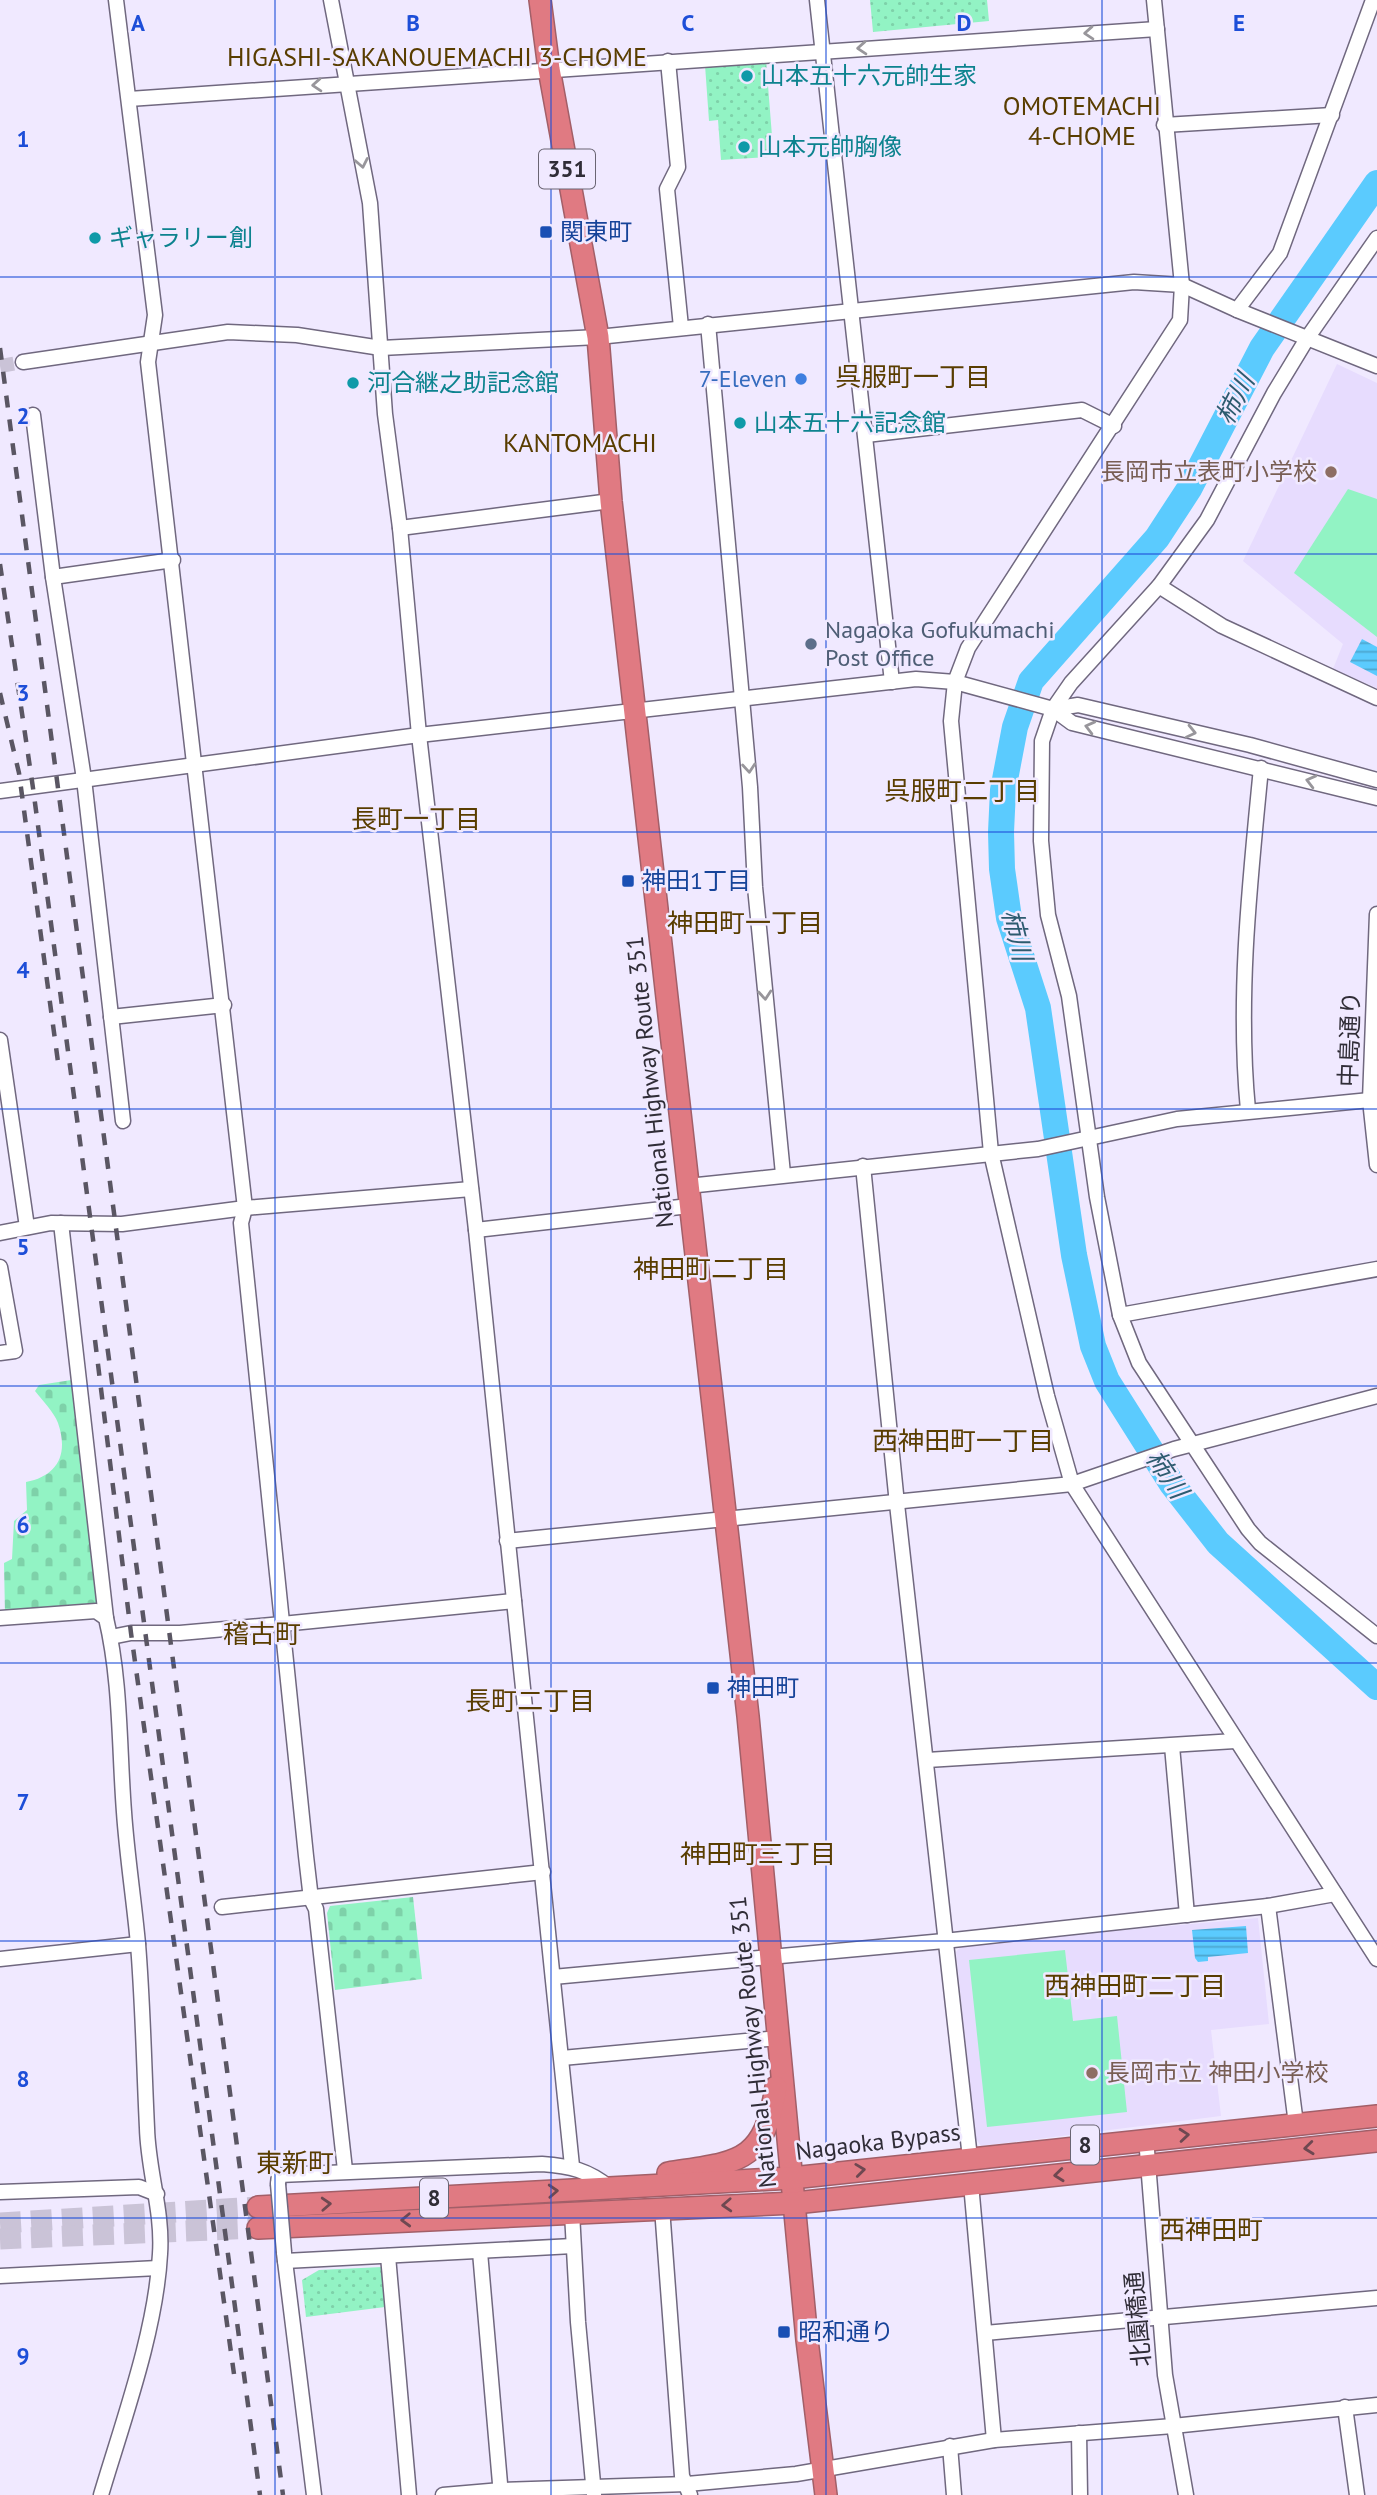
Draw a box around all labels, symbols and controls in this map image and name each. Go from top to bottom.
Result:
text: A [131,8,145,37]
text: B [406,8,420,37]
text: C [682,8,695,37]
text: D [957,8,971,37]
text: E [1233,8,1245,37]
one-way arrow [1083,26,1094,41]
district label: HIGASHI-SAKANOUEMACHI 3-CHOME [227,40,647,73]
one-way arrow [856,41,867,56]
place label: 山本五十六元帥生家 [761,60,977,91]
marker: 山本五十六元帥生家 [739,68,755,84]
one-way arrow [311,77,322,92]
district label: OMOTEMACHI 4-CHOME [1003,89,1161,152]
text: 1 [16,124,30,153]
place label: 山本元帥胸像 [758,131,902,162]
marker: 山本元帥胸像 [736,139,752,155]
road number: 351 [539,150,595,188]
one-way arrow [354,157,369,169]
place label: 関東町 [560,216,632,247]
place label: ギャラリー創 [109,222,253,253]
marker: 関東町 [538,224,554,240]
marker: ギャラリー創 [87,230,103,246]
district label: 呉服町一丁目 [835,360,991,393]
place label: 7-Eleven [699,363,787,394]
water label: 柿川 [1208,365,1262,429]
place label: 河合継之助記念館 [367,367,559,398]
marker: 7-Eleven [793,371,809,387]
marker: 河合継之助記念館 [345,375,361,391]
text: 2 [16,401,30,430]
place label: 山本五十六記念館 [754,407,946,438]
marker: 山本五十六記念館 [732,415,748,431]
district label: KANTOMACHI [503,426,657,459]
place label: 長岡市立表町小学校 [1101,456,1317,487]
marker: 長岡市立表町小学校 [1323,464,1339,480]
place label: Nagaoka Gofukumachi Post Office [825,614,1055,673]
marker: Nagaoka Gofukumachi Post Office [803,636,819,652]
text: 3 [16,678,30,707]
one-way arrow [1084,721,1096,735]
one-way arrow [1185,723,1197,738]
one-way arrow [741,763,756,774]
district label: 呉服町二丁目 [884,774,1040,807]
one-way arrow [1305,775,1317,789]
district label: 長町一丁目 [351,802,481,835]
place label: 神田1丁目 [642,865,751,896]
marker: 神田1丁目 [620,873,636,889]
district label: 神田町一丁目 [667,906,823,939]
water label: 柿川 [995,906,1041,967]
street label: National Highway Route 351 [619,935,680,1230]
text: 4 [16,955,30,984]
one-way arrow [757,990,772,1001]
street label: 中島通り [1332,990,1367,1087]
text: 5 [16,1232,30,1261]
district label: 神田町二丁目 [633,1252,789,1285]
district label: 西神田町一丁目 [872,1424,1054,1457]
water label: 柿川 [1139,1443,1197,1507]
text: 6 [16,1510,30,1539]
district label: 稽古町 [223,1617,301,1650]
place label: 神田町 [727,1672,799,1703]
marker: 神田町 [705,1680,721,1696]
district label: 長町二丁目 [465,1684,595,1717]
text: 7 [16,1787,30,1816]
district label: 神田町三丁目 [680,1837,836,1870]
street label: National Highway Route 351 [722,1895,783,2190]
district label: 西神田町二丁目 [1044,1969,1226,2002]
place label: 長岡市立 神田小学校 [1106,2057,1328,2088]
text: 8 [16,2064,30,2093]
marker: 長岡市立 神田小学校 [1084,2065,1100,2081]
street label: Nagaoka Bypass [794,2116,962,2167]
road number: 8 [1071,2126,1099,2164]
one-way arrow [1179,2128,1190,2143]
one-way arrow [1303,2141,1315,2156]
district label: 東新町 [256,2146,334,2179]
one-way arrow [854,2163,866,2178]
one-way arrow [1053,2167,1064,2182]
road number: 8 [420,2178,448,2218]
one-way arrow [548,2184,559,2199]
one-way arrow [321,2196,332,2211]
one-way arrow [721,2197,732,2212]
one-way arrow [400,2213,411,2228]
district label: 西神田町 [1159,2213,1263,2246]
street label: 北園橋通 [1118,2270,1157,2368]
place label: 昭和通り [798,2316,894,2347]
marker: 昭和通り [776,2324,792,2340]
text: 9 [16,2341,30,2370]

